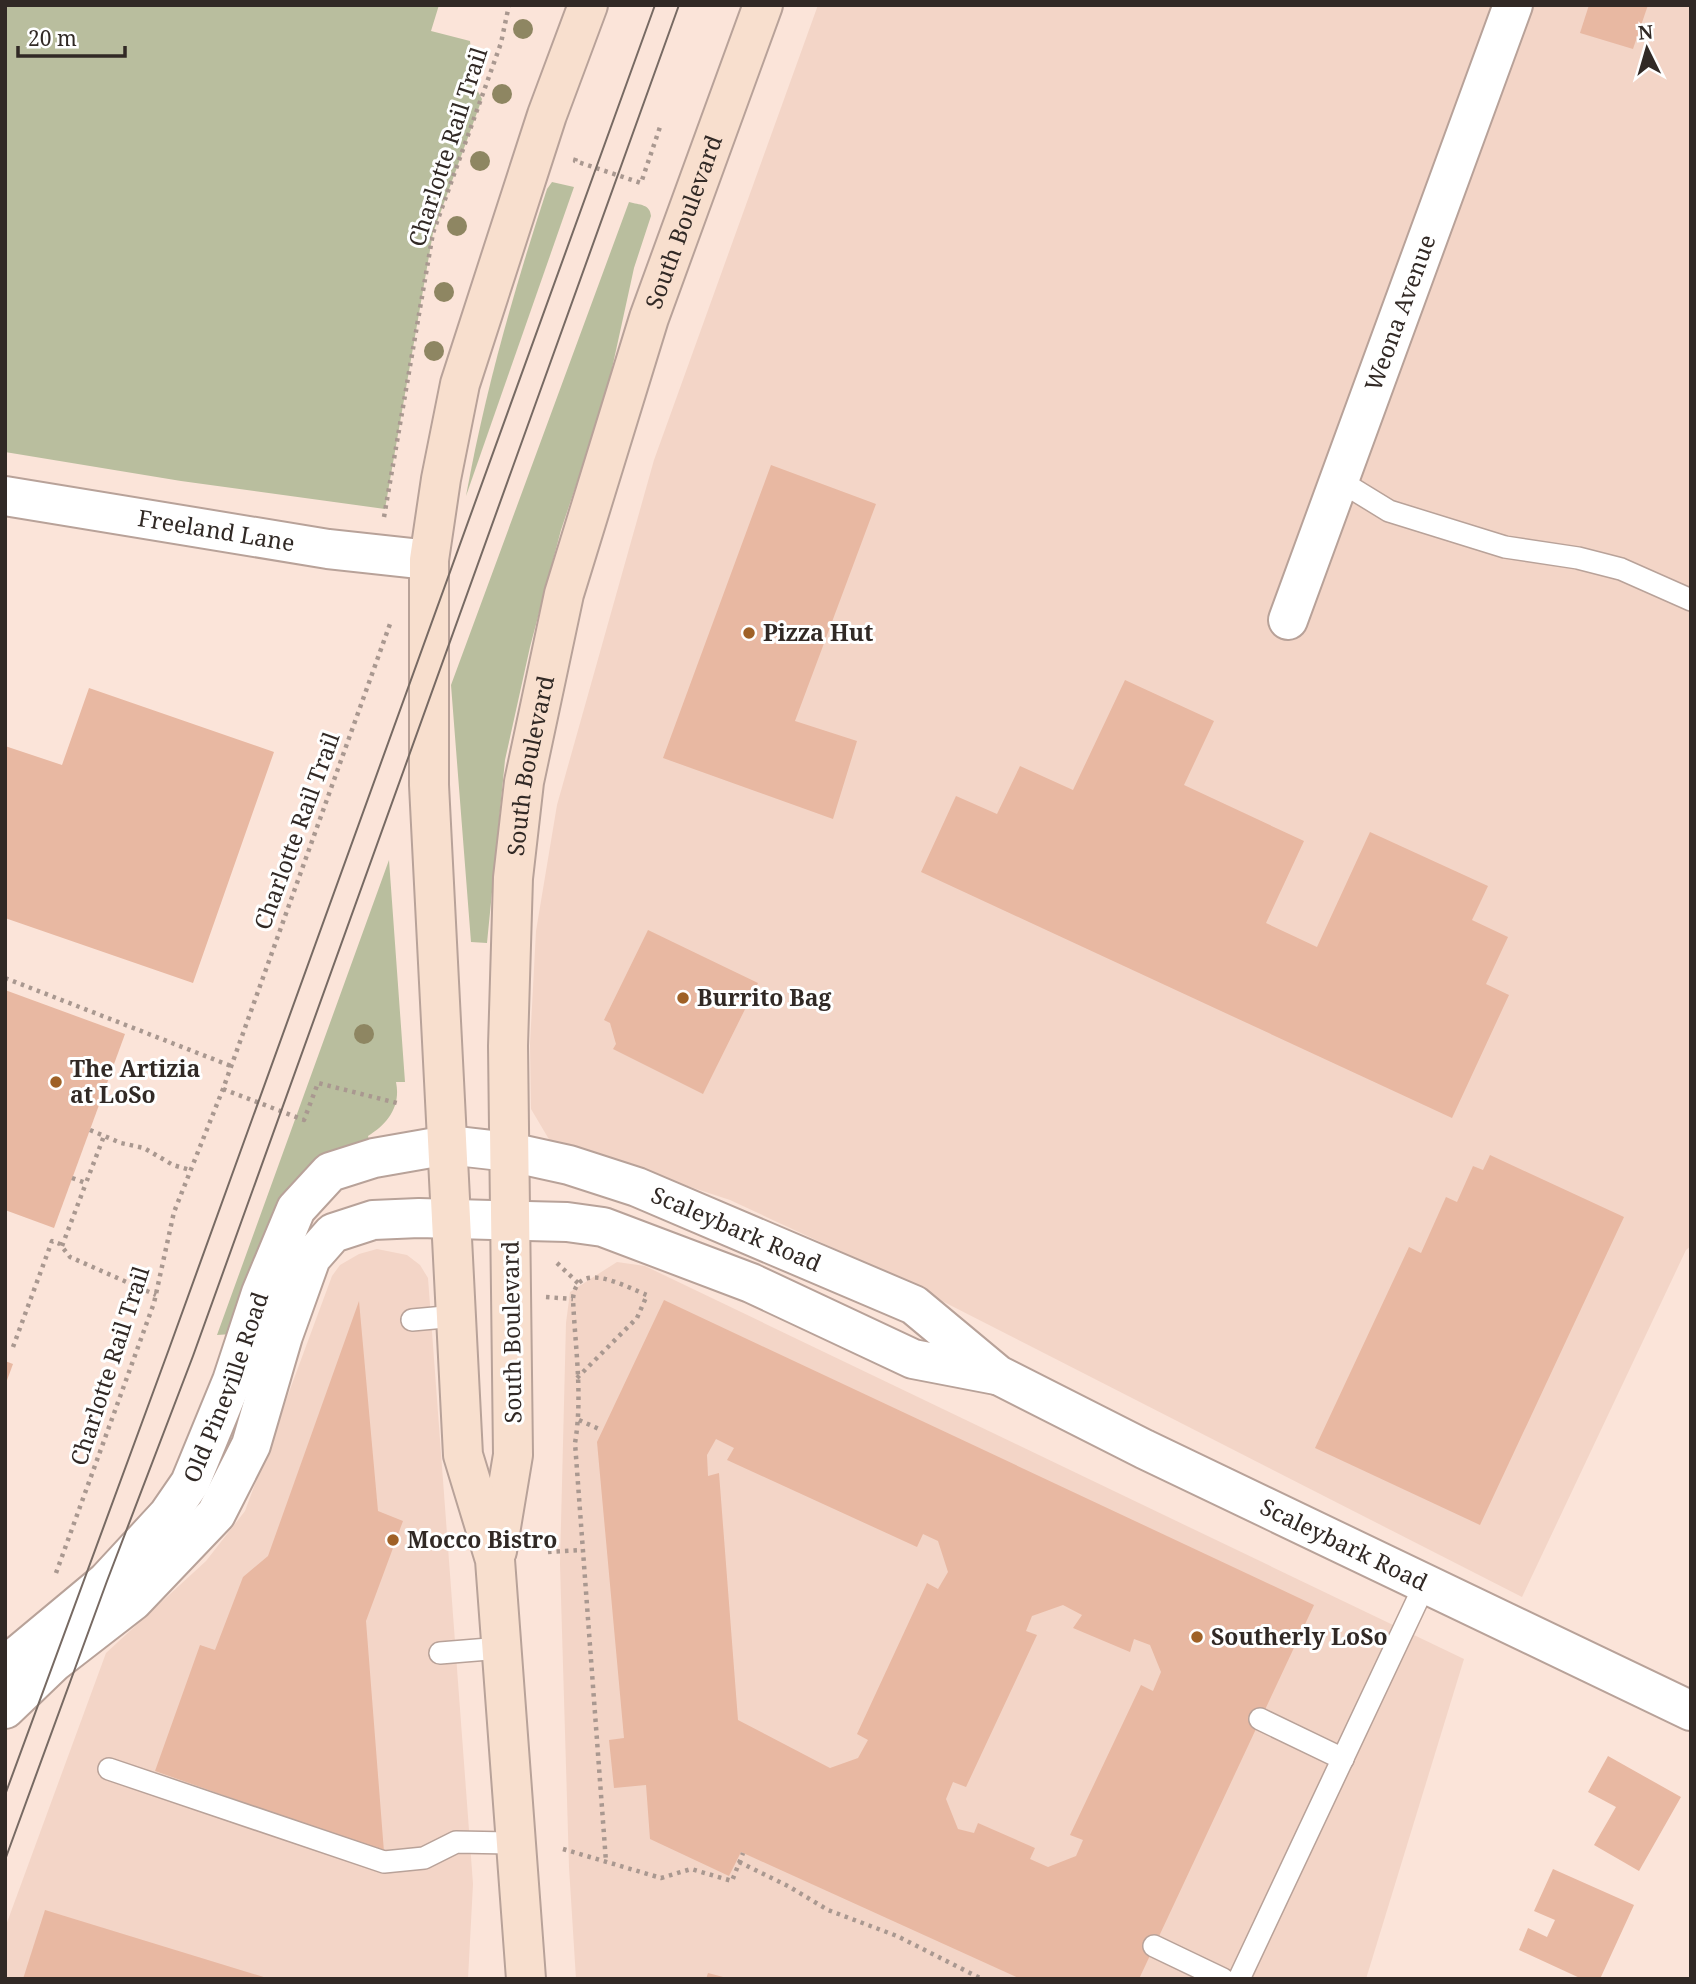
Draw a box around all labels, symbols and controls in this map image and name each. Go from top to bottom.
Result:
scale bar [18,14,124,58]
north arrow [1612,14,1682,84]
text: N [1637,18,1654,46]
text: 20 m [28,24,77,52]
street label: Charlotte Rail Trail [400,43,494,250]
street label: South Boulevard [637,131,729,313]
street label: Weona Avenue [1356,230,1443,395]
street label: Freeland Lane [136,501,297,558]
place label: Pizza Hut [763,616,873,648]
marker: Pizza Hut [741,625,757,641]
street label: South Boulevard [499,673,561,858]
street label: Charlotte Rail Trail [245,728,347,934]
place label: Burrito Bag [697,981,832,1013]
marker: Burrito Bag [675,990,691,1006]
place label: The Artizia at LoSo [70,1052,201,1110]
marker: The Artizia at LoSo [48,1074,64,1090]
street label: Scaleybark Road [646,1178,827,1279]
street label: South Boulevard [493,1240,529,1424]
street label: Charlotte Rail Trail [62,1262,156,1469]
street label: Old Pineville Road [175,1287,275,1487]
street label: Scaleybark Road [1255,1490,1433,1598]
place label: Mocco Bistro [407,1523,557,1555]
marker: Mocco Bistro [385,1532,401,1548]
place label: Southerly LoSo [1211,1620,1388,1652]
marker: Southerly LoSo [1189,1629,1205,1645]

